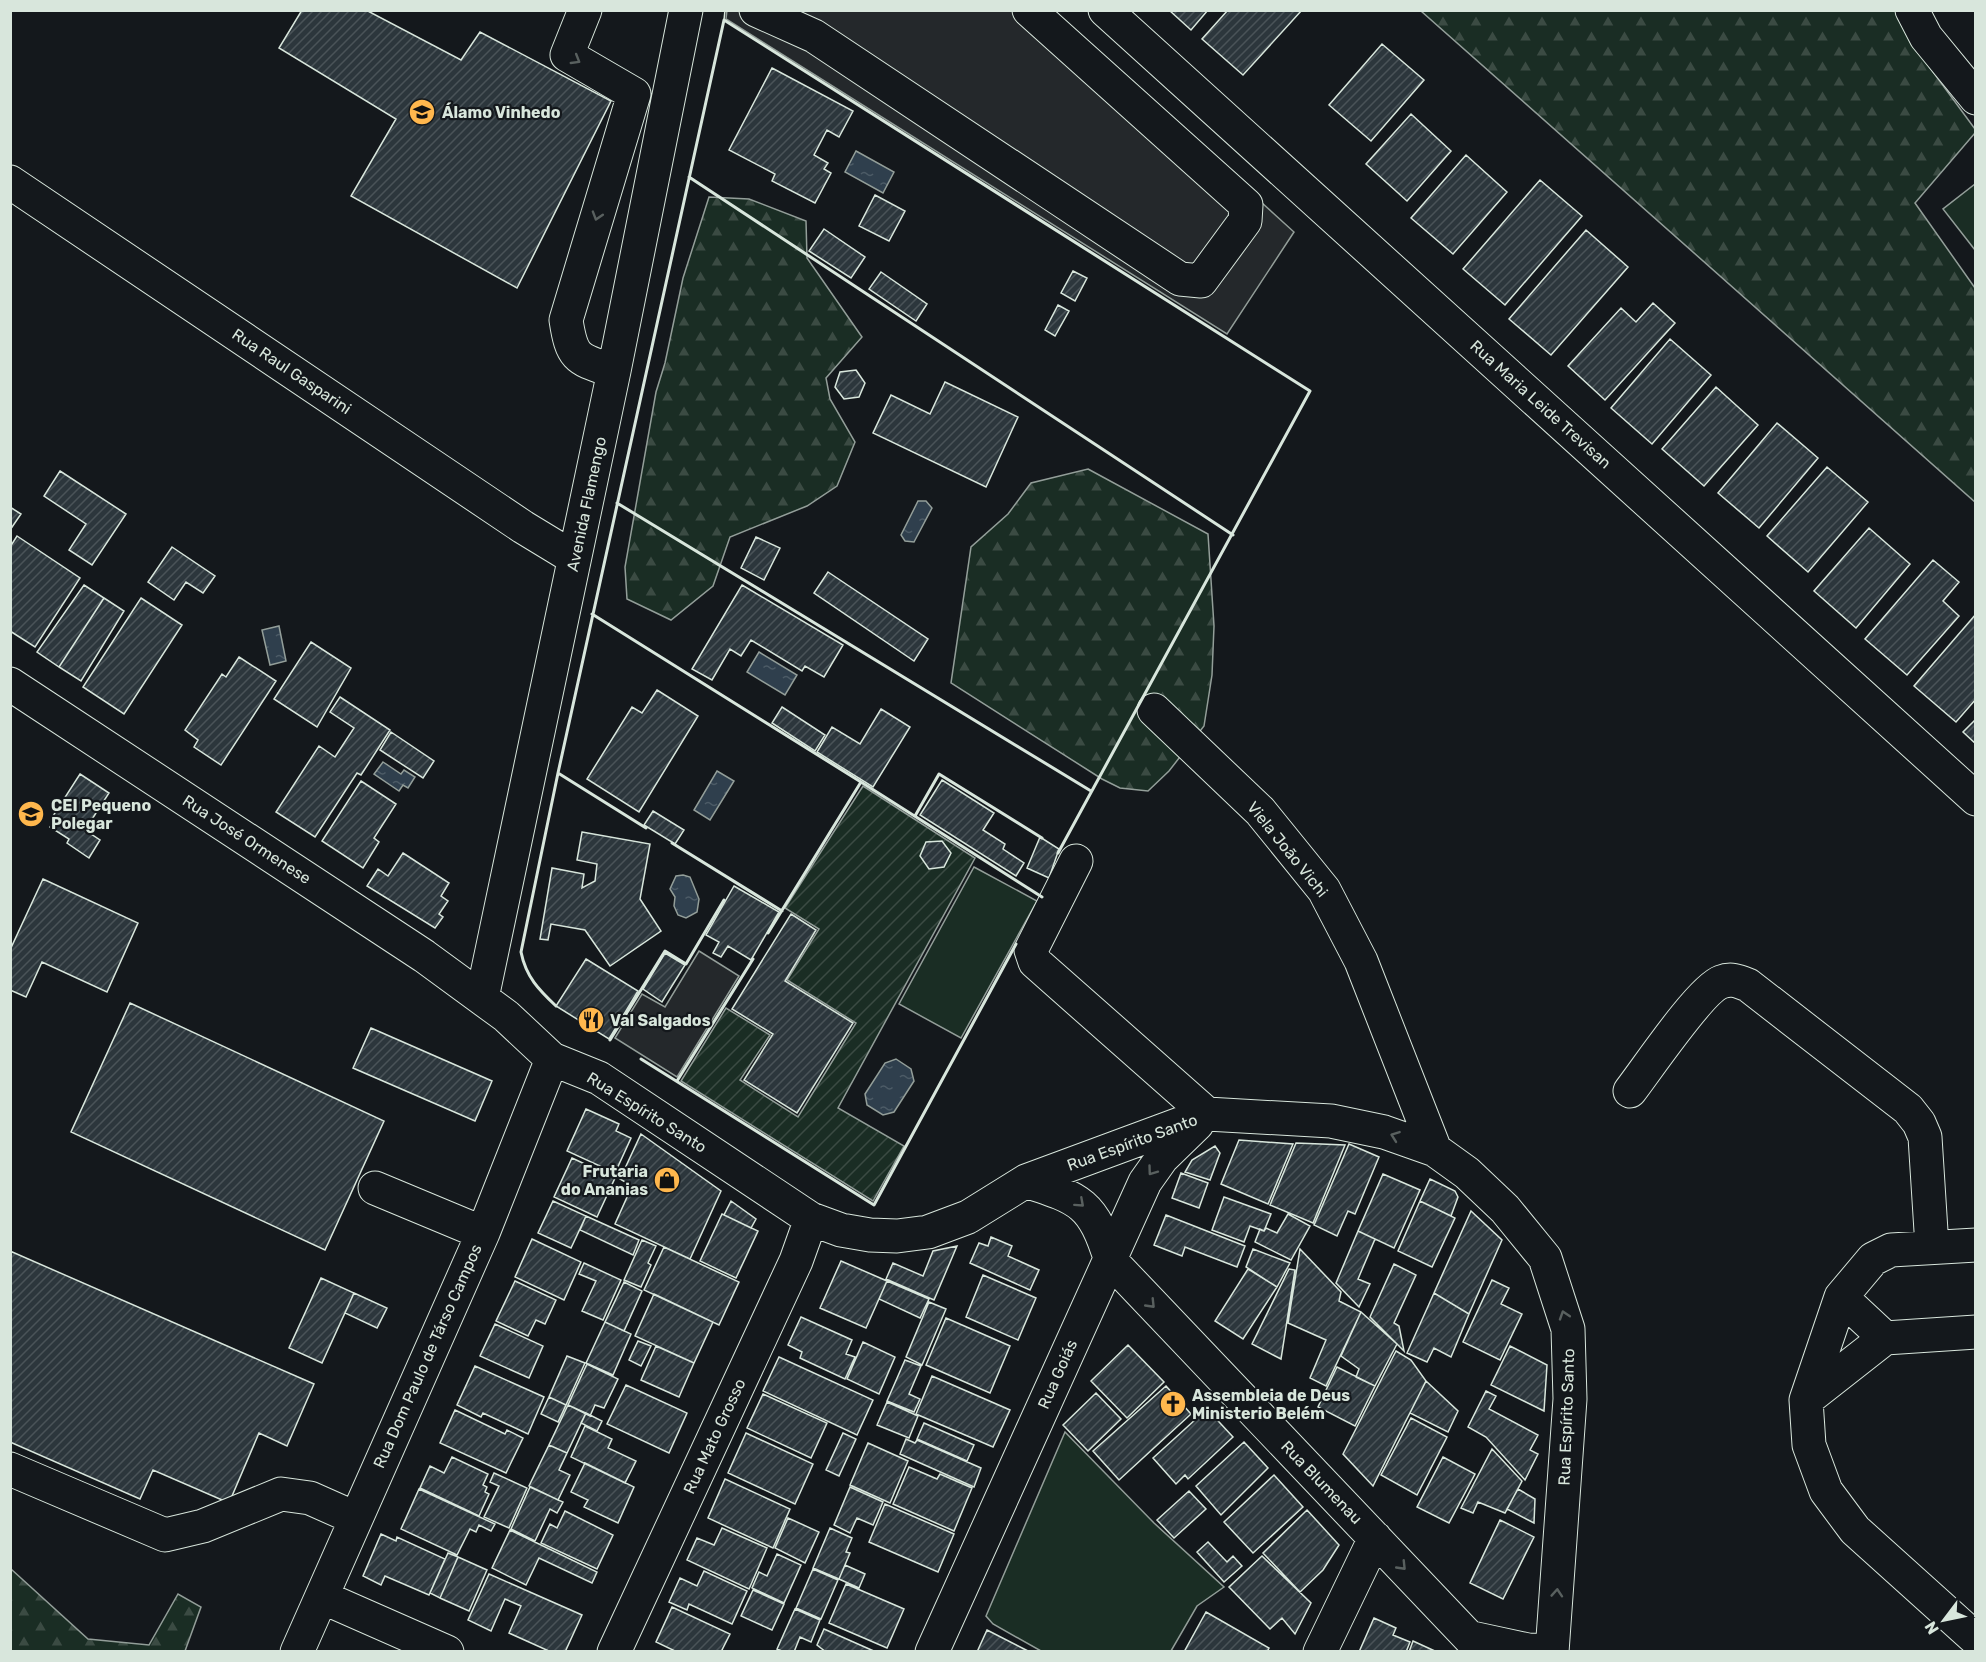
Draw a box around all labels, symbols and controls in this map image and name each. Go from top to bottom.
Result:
one-way arrow [570,53,580,65]
school or university icon: Álamo Vinhedo [407,97,437,127]
place label: Álamo Vinhedo [442,102,561,122]
one-way arrow [592,211,604,221]
street label: Rua Raul Gasparini [229,325,355,418]
street label: Rua Maria Leide Trevisan [1466,336,1615,473]
street label: Avenida Flamengo [563,435,610,573]
street label: Rua José Ormenese [179,791,314,888]
place label: CEI Pequeno Polegar [51,796,151,833]
street label: Viela João Vichi [1243,798,1332,901]
school or university icon: CEI Pequeno Polegar [16,799,46,829]
restaurant icon: Val Salgados [576,1005,606,1035]
place label: Val Salgados [610,1011,711,1030]
street label: Rua Espírito Santo [584,1068,710,1157]
street label: Rua Espírito Santo [1064,1110,1200,1175]
one-way arrow [1390,1130,1401,1143]
place label: Frutaria do Ananias [561,1162,648,1199]
shop icon: Frutaria do Ananias [652,1165,682,1195]
one-way arrow [1148,1165,1159,1176]
one-way arrow [1073,1196,1084,1207]
street label: Rua Dom Paulo de Társo Campos [369,1241,486,1471]
one-way arrow [1144,1296,1155,1307]
one-way arrow [1558,1310,1571,1321]
street label: Rua Goiás [1034,1337,1081,1412]
street label: Rua Espírito Santo [1555,1348,1578,1486]
street label: Rua Mato Grosso [679,1375,750,1497]
place label: Assembleia de Deus Ministerio Belém [1192,1386,1350,1423]
church icon: Assembleia de Deus Ministerio Belém [1158,1389,1188,1419]
street label: Rua Blumenau [1277,1437,1366,1528]
one-way arrow [1395,1558,1406,1569]
one-way arrow [1551,1589,1564,1598]
north arrow [1914,1590,1974,1650]
text: N [1921,1618,1943,1638]

